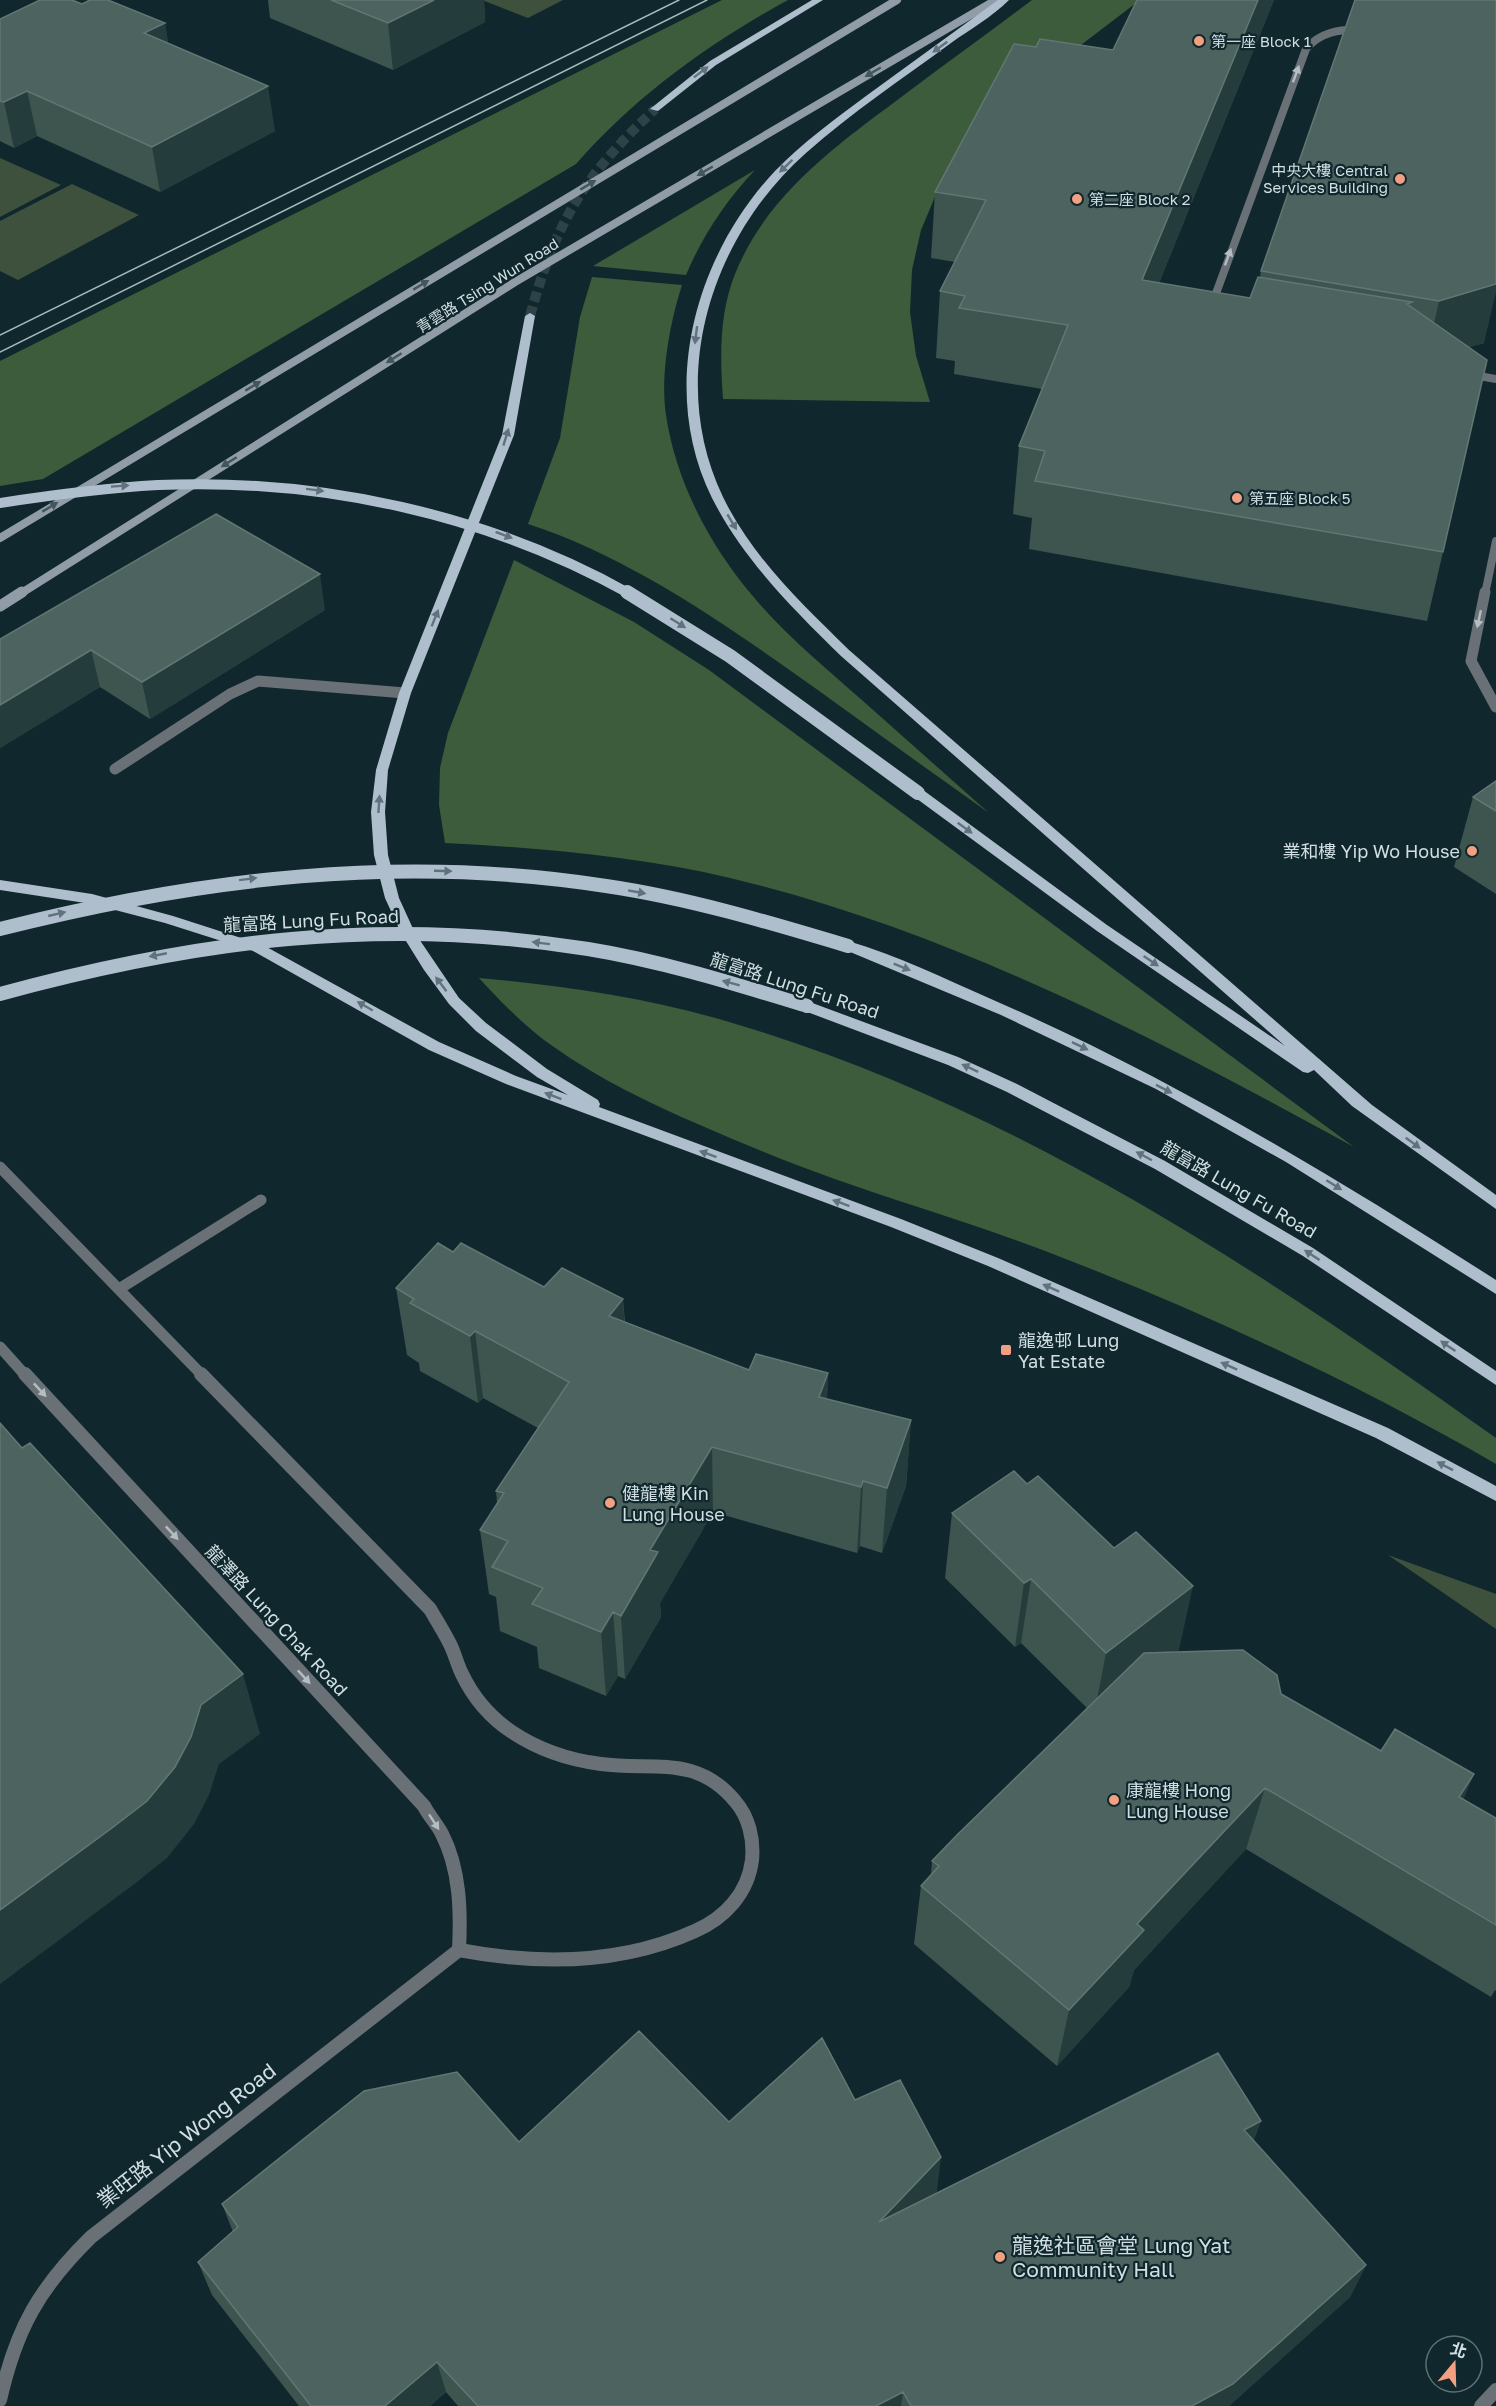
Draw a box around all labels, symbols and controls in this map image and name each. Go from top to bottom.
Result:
place label: 第一座 Block 1 [1211,32,1311,50]
marker: 第一座 Block 1 [1192,34,1206,48]
one-way arrow [932,41,948,53]
one-way arrow [1292,65,1302,83]
one-way arrow [693,67,708,79]
one-way arrow [864,67,881,77]
one-way arrow [778,159,793,173]
place label: 中央大樓 Central Services Building [1263,161,1388,196]
one-way arrow [697,165,713,176]
marker: 中央大樓 Central Services Building [1393,172,1407,186]
one-way arrow [580,180,596,191]
place label: 第二座 Block 2 [1089,190,1191,208]
marker: 第二座 Block 2 [1070,192,1084,206]
street label: 青雲路 Tsing Wun Road [413,234,561,336]
one-way arrow [1224,247,1234,265]
one-way arrow [413,280,429,291]
one-way arrow [691,326,700,345]
one-way arrow [386,352,402,363]
one-way arrow [245,380,261,391]
one-way arrow [502,428,511,446]
one-way arrow [221,456,237,467]
one-way arrow [111,482,130,491]
one-way arrow [305,485,324,495]
place label: 第五座 Block 5 [1249,489,1351,507]
marker: 第五座 Block 5 [1230,491,1244,505]
one-way arrow [42,502,58,513]
one-way arrow [727,514,738,530]
one-way arrow [495,531,513,540]
one-way arrow [431,609,440,627]
one-way arrow [1474,610,1484,628]
one-way arrow [670,617,686,628]
one-way arrow [374,794,384,813]
one-way arrow [957,822,973,834]
place label: 業和樓 Yip Wo House [1282,840,1460,862]
marker: 業和樓 Yip Wo House [1465,844,1479,858]
one-way arrow [433,867,452,876]
one-way arrow [239,875,258,884]
one-way arrow [627,887,646,896]
street label: 龍富路 Lung Fu Road [222,904,400,936]
one-way arrow [47,908,66,918]
one-way arrow [531,938,550,947]
street label: 龍富路 Lung Fu Road [708,947,882,1023]
one-way arrow [149,951,168,960]
one-way arrow [1142,955,1158,967]
one-way arrow [893,963,911,972]
one-way arrow [435,976,448,992]
one-way arrow [722,978,740,987]
one-way arrow [356,1001,373,1011]
one-way arrow [1072,1041,1089,1051]
one-way arrow [961,1064,978,1073]
one-way arrow [1156,1084,1173,1094]
one-way arrow [544,1091,562,1100]
street label: 龍富路 Lung Fu Road [1157,1135,1321,1243]
one-way arrow [1405,1136,1420,1148]
one-way arrow [699,1149,717,1158]
one-way arrow [1135,1151,1152,1161]
one-way arrow [1326,1179,1342,1190]
one-way arrow [832,1197,850,1207]
one-way arrow [1304,1249,1320,1260]
one-way arrow [1041,1283,1059,1293]
place label: 龍逸邨 Lung Yat Estate [1018,1329,1119,1372]
one-way arrow [1440,1340,1456,1352]
marker: 龍逸邨 Lung Yat Estate [999,1343,1013,1357]
one-way arrow [1220,1361,1238,1371]
one-way arrow [33,1382,46,1397]
one-way arrow [1436,1461,1453,1471]
place label: 健龍樓 Kin Lung House [622,1482,725,1525]
marker: 健龍樓 Kin Lung House [603,1496,617,1510]
one-way arrow [165,1526,179,1541]
street label: 龍澤路 Lung Chak Road [201,1540,353,1700]
one-way arrow [297,1669,311,1684]
place label: 康龍樓 Hong Lung House [1126,1779,1231,1822]
marker: 康龍樓 Hong Lung House [1107,1793,1121,1807]
one-way arrow [428,1814,439,1830]
street label: 業旺路 Yip Wong Road [91,2057,281,2213]
place label: 龍逸社區會堂 Lung Yat Community Hall [1012,2232,1230,2282]
marker: 龍逸社區會堂 Lung Yat Community Hall [993,2250,1007,2264]
north arrow [1424,2334,1484,2394]
text: 北 [1448,2338,1470,2362]

